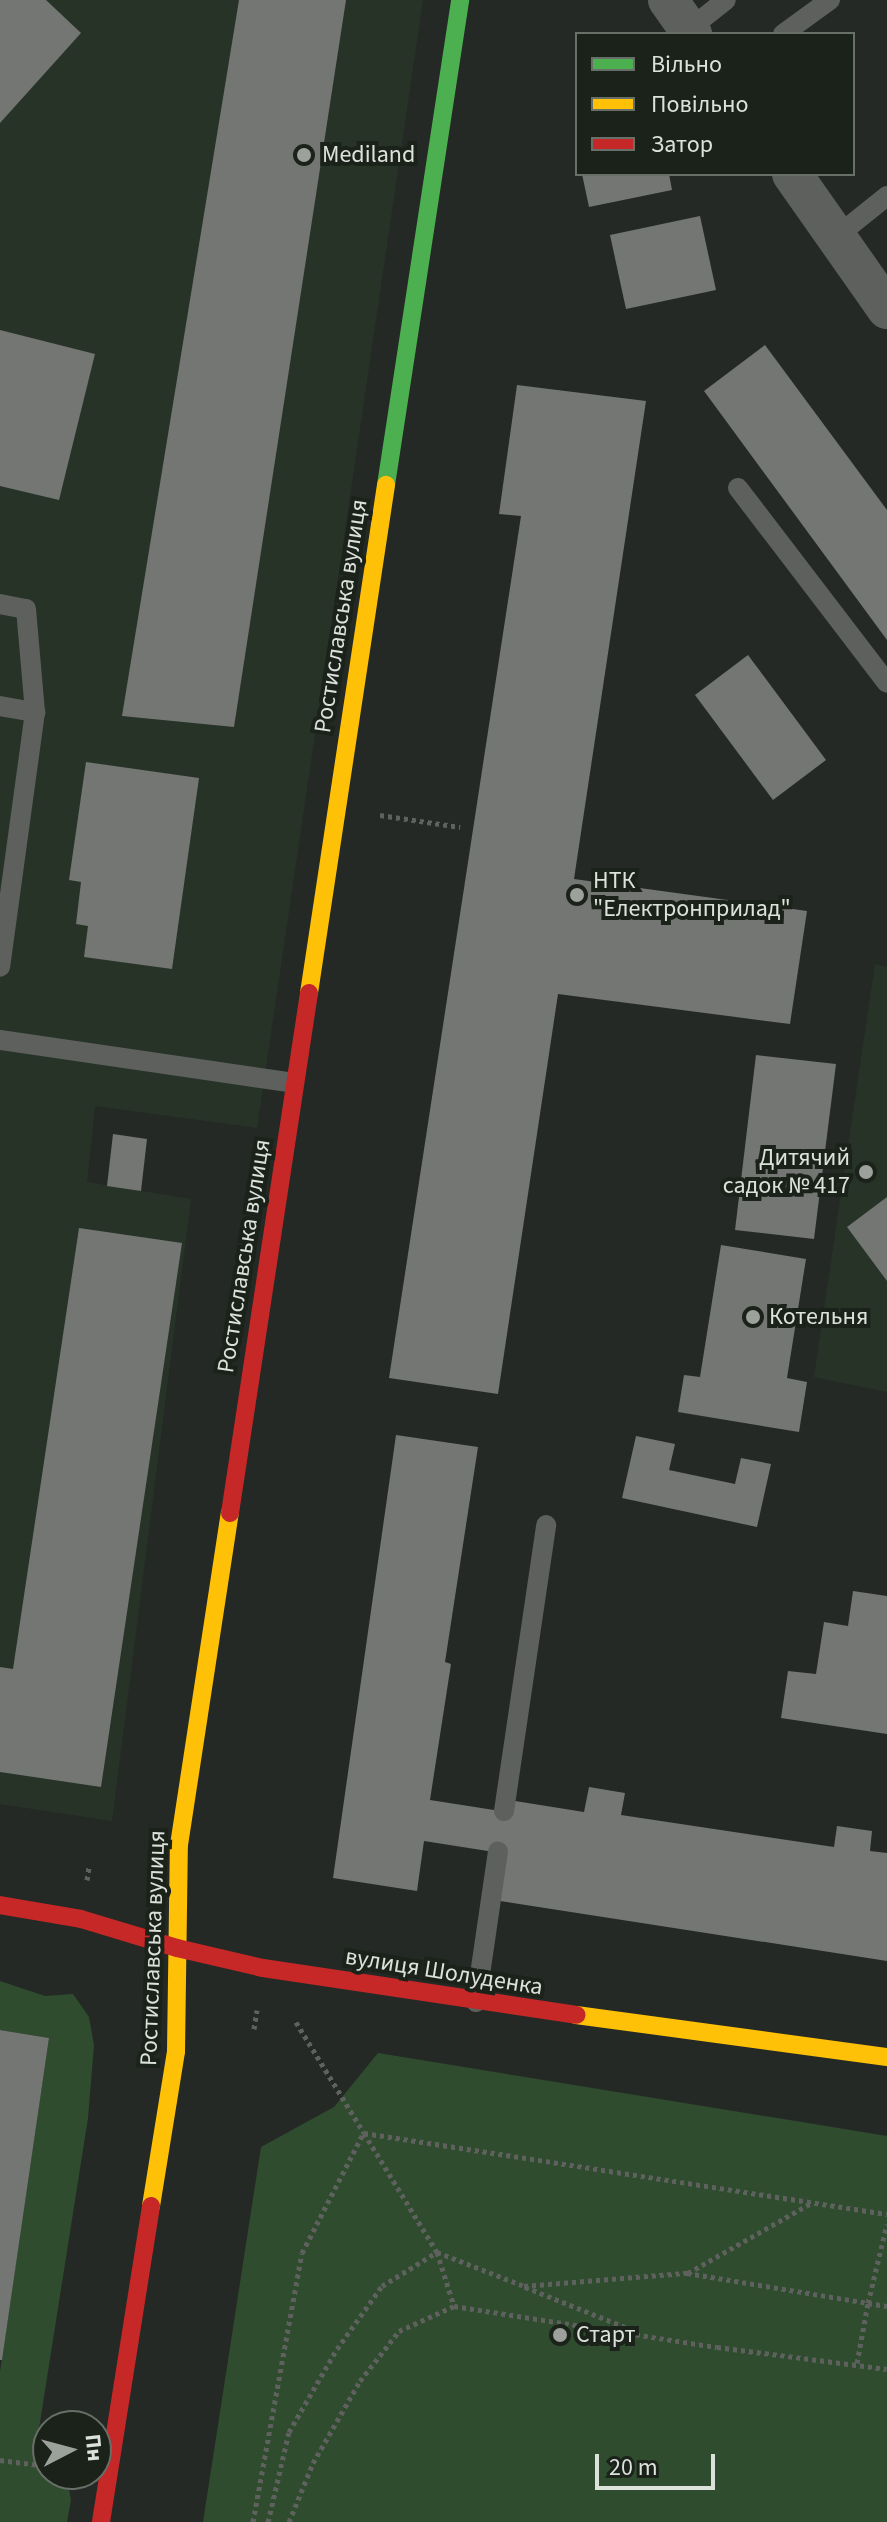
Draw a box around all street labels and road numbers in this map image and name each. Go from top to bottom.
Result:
street label: Ростиславська вулиця [308,497,374,735]
street label: Ростиславська вулиця [211,1137,277,1375]
street label: Ростиславська вулиця [134,1830,172,2066]
street label: вулиця Шолуденка [343,1942,545,2002]

